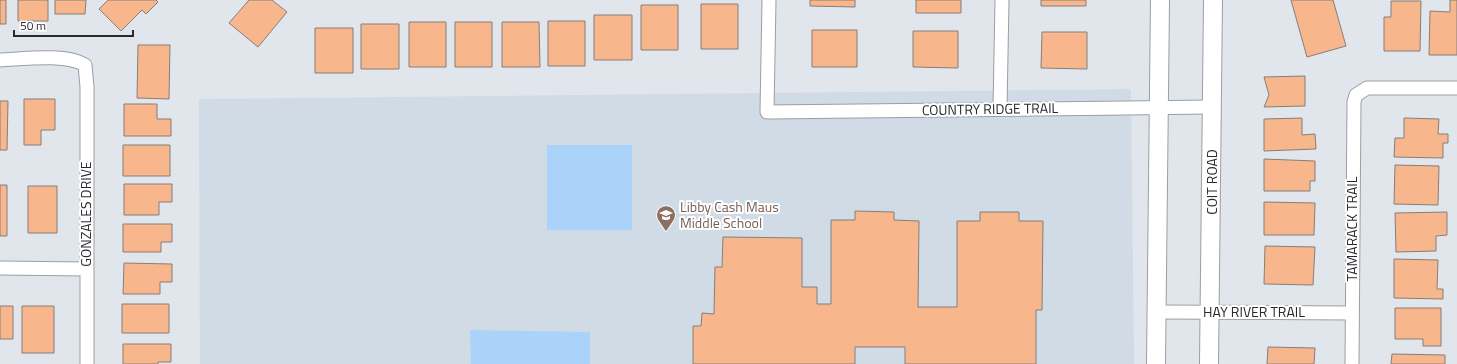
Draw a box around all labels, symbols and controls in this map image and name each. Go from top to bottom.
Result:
scale bar [14,12,133,38]
text: 50 m [20,16,46,35]
street label: COUNTRY RIDGE TRAIL [922,97,1059,120]
street label: COIT ROAD [1201,149,1222,215]
street label: GONZALES DRIVE [75,161,96,267]
street label: TAMARACK TRAIL [1341,176,1362,281]
place label: Libby Cash Maus Middle School [680,196,779,233]
school or university icon: Libby Cash Maus Middle School [655,204,677,232]
street label: HAY RIVER TRAIL [1203,301,1305,322]

